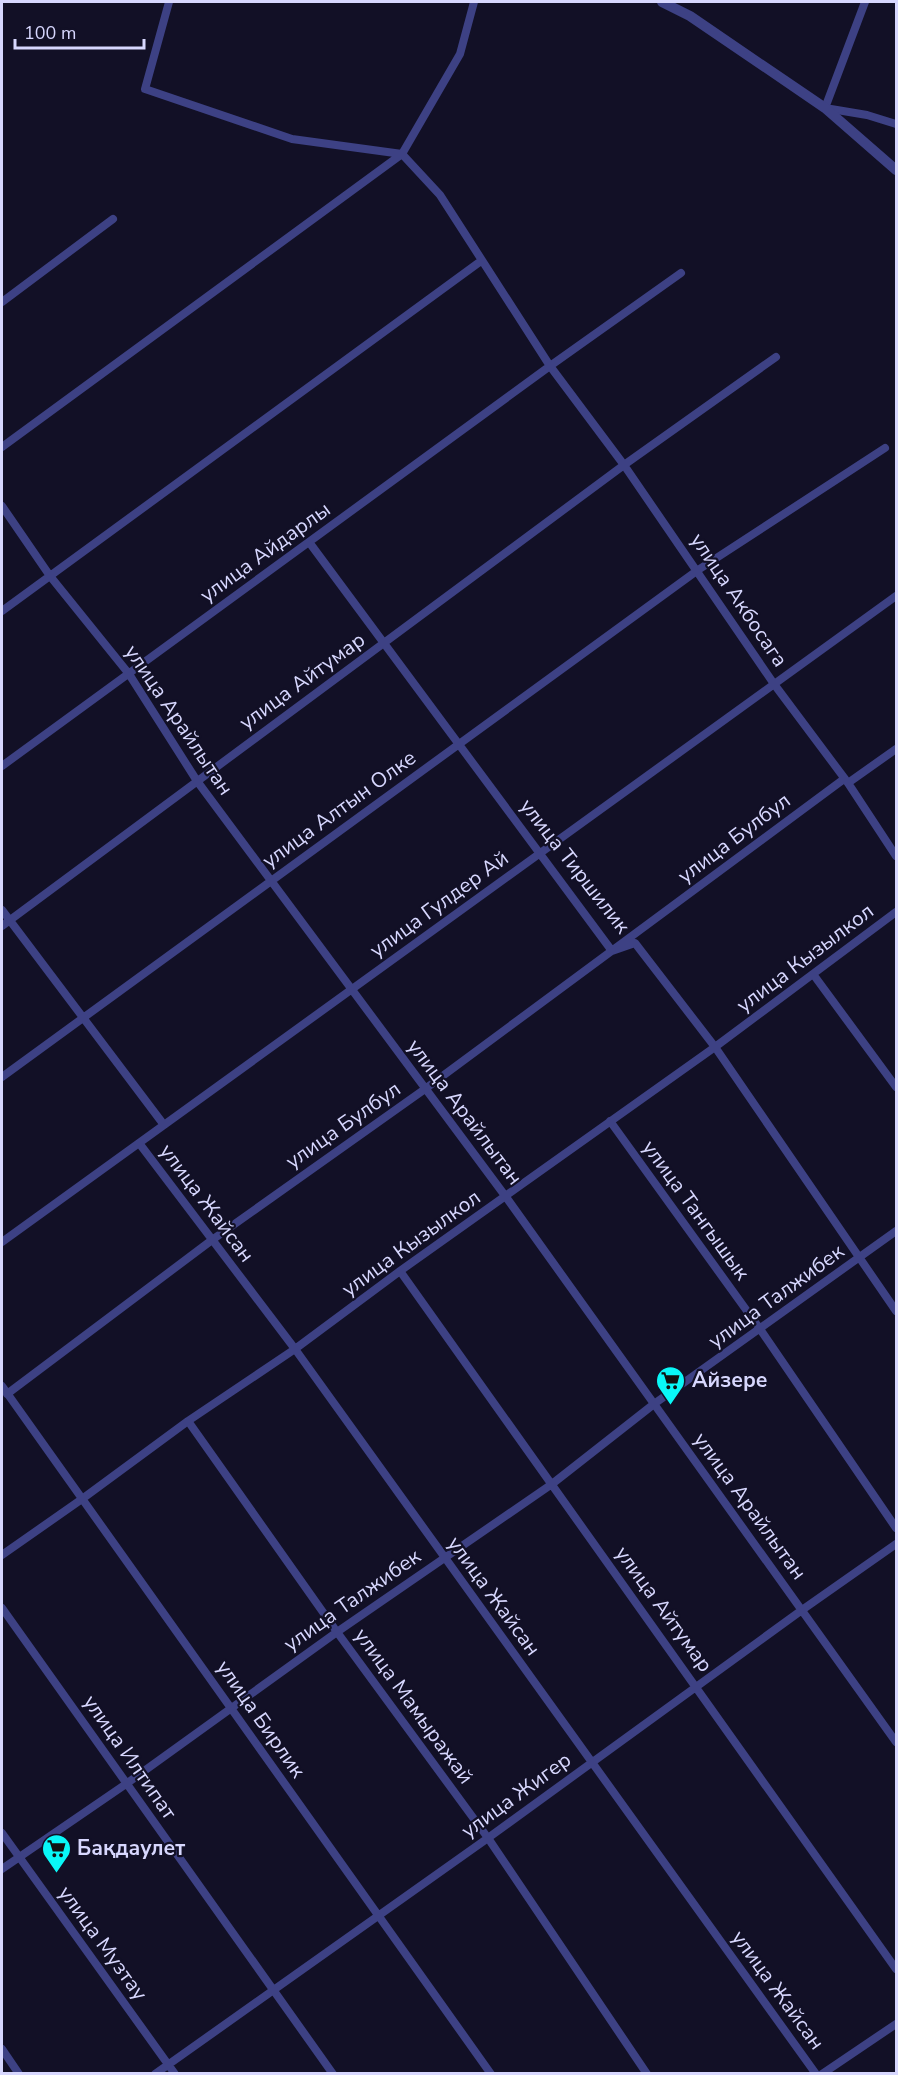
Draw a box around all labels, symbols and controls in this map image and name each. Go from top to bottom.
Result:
scale bar [15,12,144,50]
text: 100 m [24,21,76,45]
street label: улица Айдарлы [194,495,336,609]
street label: улица Акбосага [684,528,794,672]
street label: улица Айтумар [233,626,371,736]
street label: улица Арайлытан [118,639,240,801]
street label: улица Алтын Олке [256,744,422,874]
street label: улица Булбул [672,786,796,890]
street label: улица Тиршилик [513,793,637,940]
street label: улица Гулдер Ай [364,844,514,964]
street label: улица Кызылкол [731,897,879,1019]
street label: улица Арайлытан [401,1033,529,1191]
street label: улица Булбул [280,1075,406,1175]
street label: улица Тангышык [636,1135,757,1286]
street label: улица Жайсан [153,1138,261,1268]
street label: улица Кызылкол [336,1183,486,1303]
street label: улица Талжибек [702,1237,850,1355]
supermarket icon: Айзере [655,1364,687,1406]
place label: Айзере [692,1366,767,1394]
street label: улица Арайлытан [687,1427,813,1585]
street label: улица Жайсан [441,1531,547,1661]
street label: улица Айтумар [609,1540,719,1678]
street label: улица Талжибек [278,1542,427,1658]
street label: улица Мамыражай [348,1622,480,1790]
street label: улица Бирлик [210,1655,313,1784]
street label: улица Илтипат [77,1689,184,1825]
street label: улица Жигер [455,1746,577,1844]
supermarket icon: Бақдаулет [40,1832,72,1874]
place label: Бақдаулет [77,1834,185,1862]
street label: улица Музтау [52,1880,154,2006]
street label: улица Жайсан [725,1925,831,2055]

